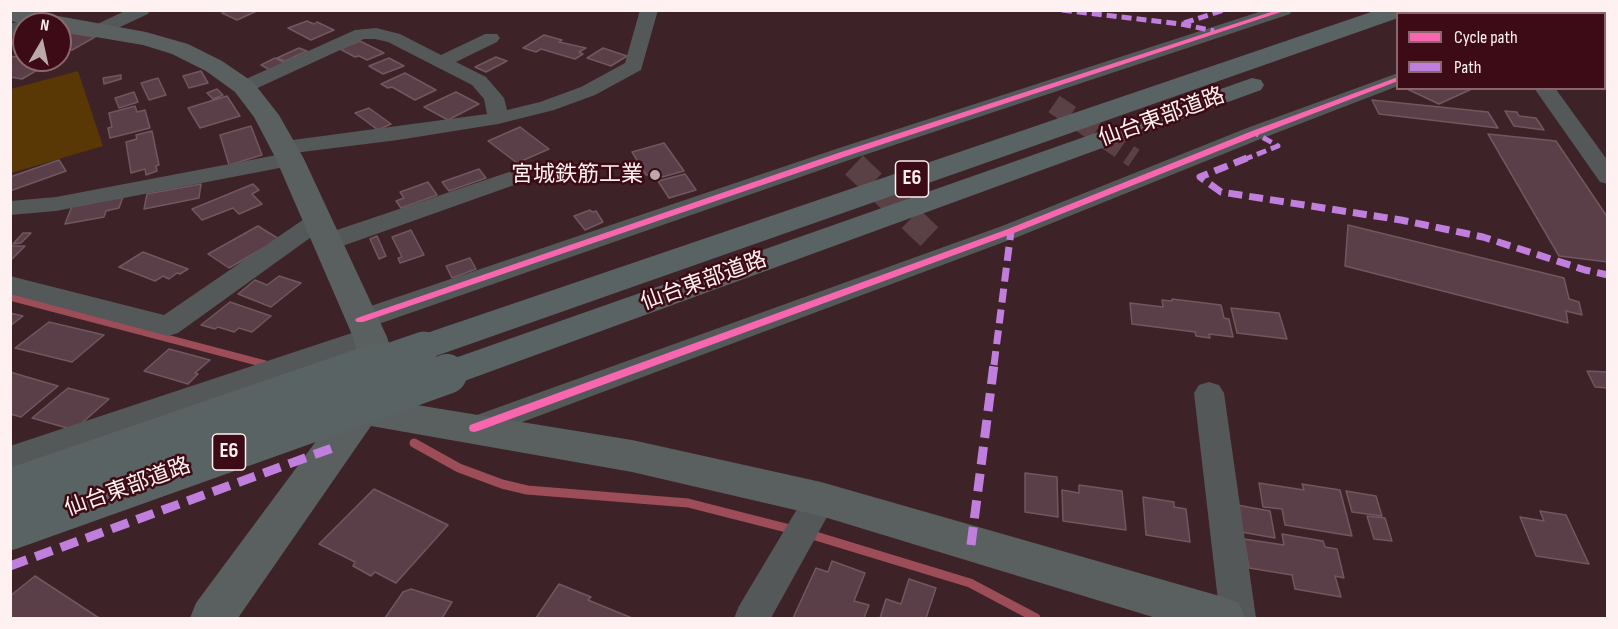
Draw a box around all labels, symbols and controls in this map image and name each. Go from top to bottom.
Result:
north arrow [12,12,72,72]
legend [1396,12,1606,90]
text: N [39,16,50,36]
text: Cycle path [1454,27,1518,48]
text: Path [1454,57,1482,78]
street label: 仙台東部道路 [1095,83,1229,153]
road number: E6 [896,161,928,197]
place label: 宮城鉄筋工業 [511,162,643,188]
marker: 宮城鉄筋工業 [648,168,662,182]
street label: 仙台東部道路 [637,247,771,317]
road number: E6 [212,434,246,470]
street label: 仙台東部道路 [61,453,195,523]

